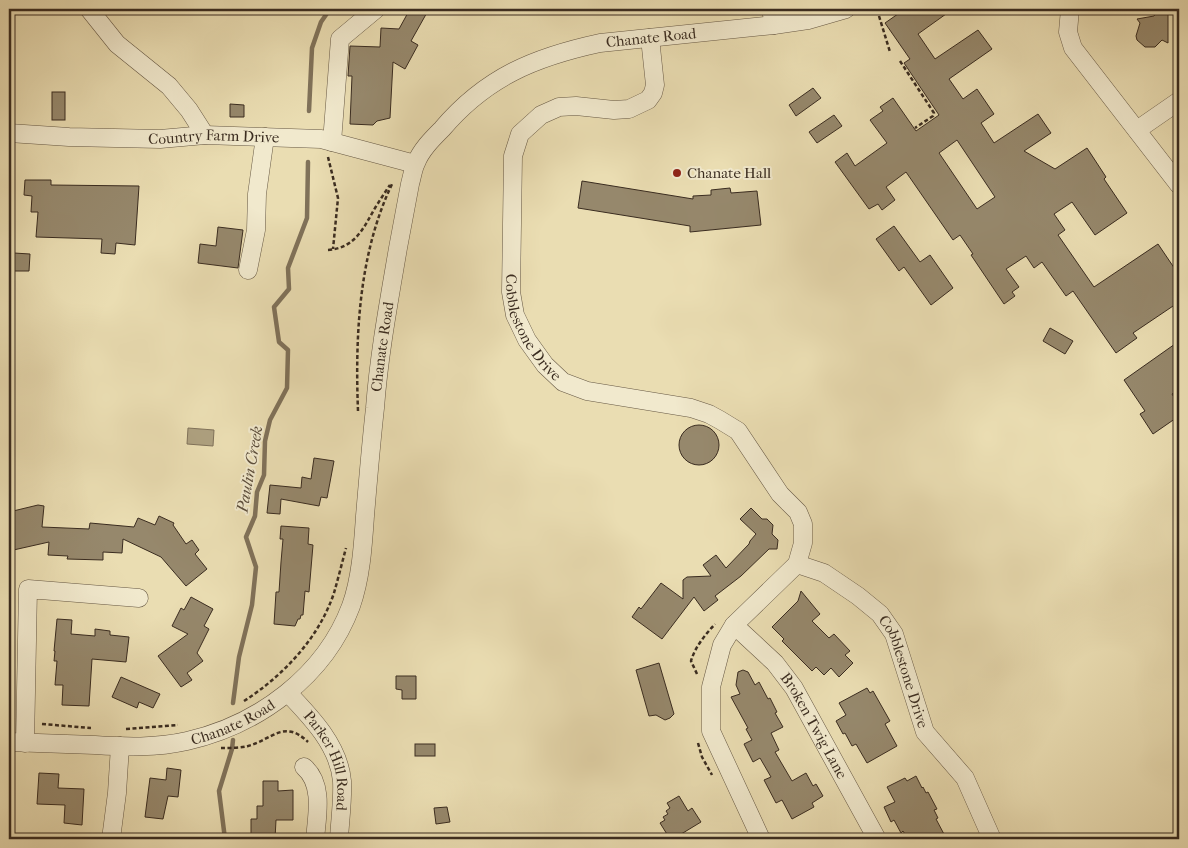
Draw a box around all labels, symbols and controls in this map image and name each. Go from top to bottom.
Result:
street label: Chanate Road [605,24,698,51]
street label: Country Farm Drive [148,126,280,148]
place label: Chanate Hall [687,164,771,182]
marker: Chanate Hall [671,167,683,179]
street label: Cobblestone Drive [502,274,565,385]
street label: Chanate Road [367,300,398,393]
water label: Paulin Creek [232,424,266,515]
street label: Cobblestone Drive [875,612,932,731]
street label: Broken Twig Lane [777,669,851,782]
street label: Chanate Road [189,695,279,749]
street label: Parker Hill Road [300,707,351,812]

